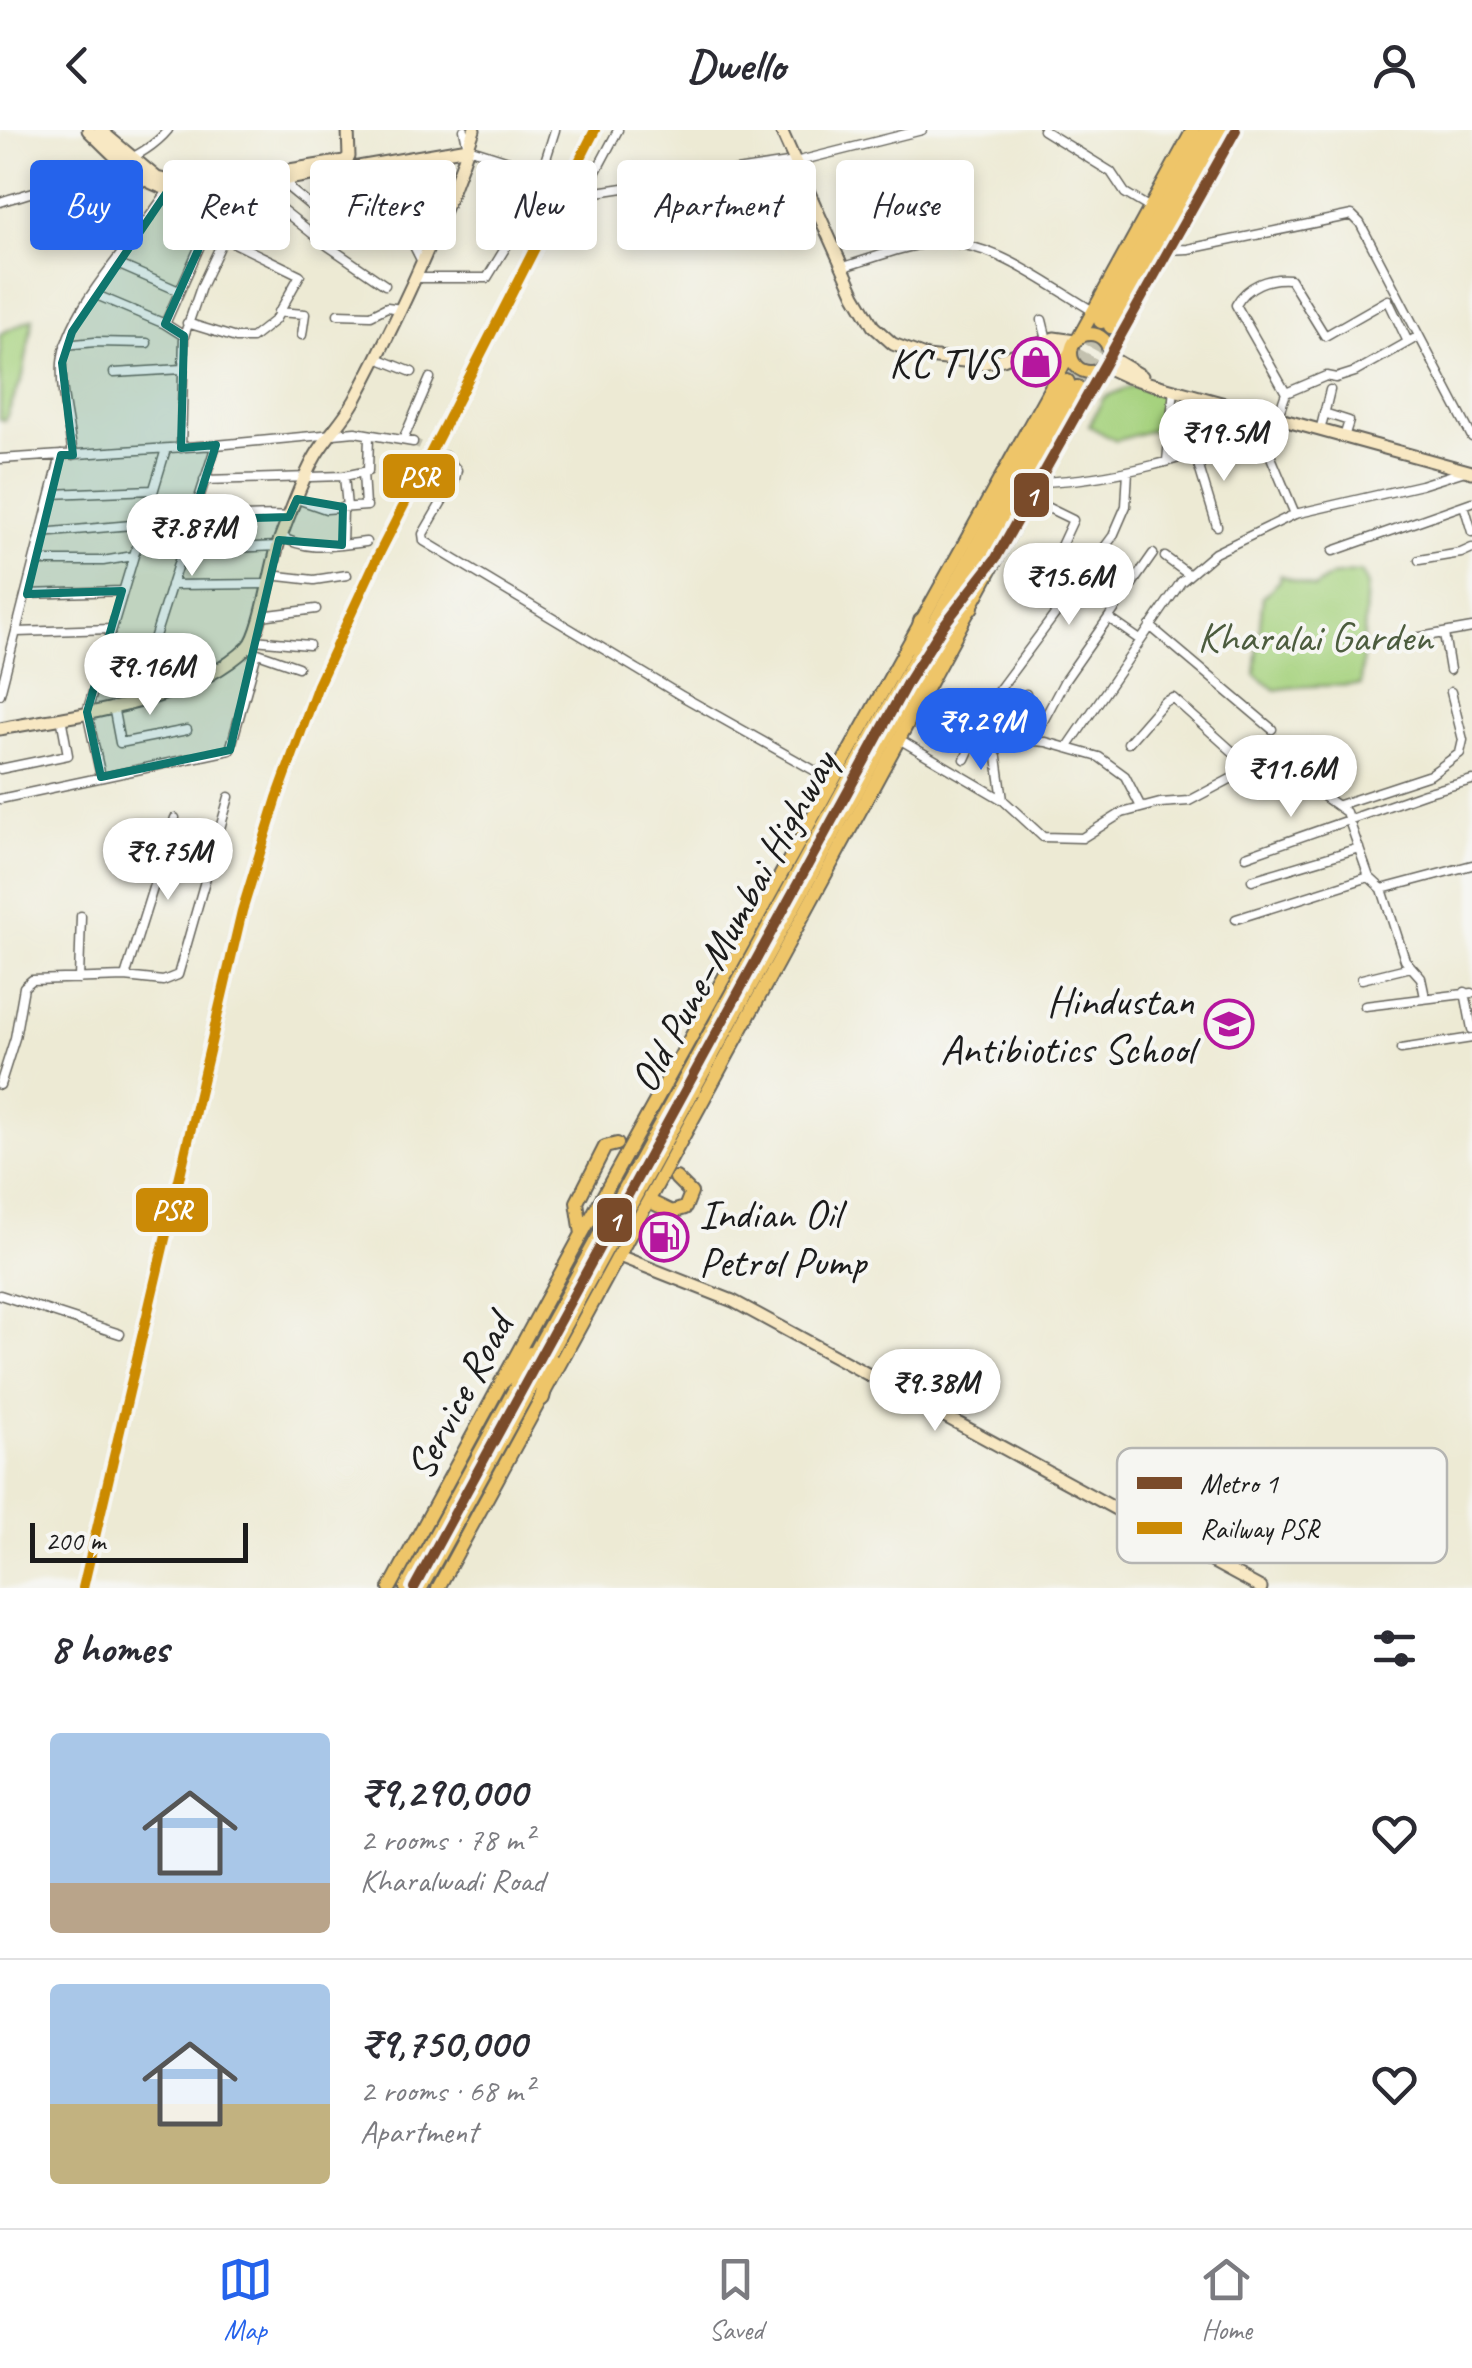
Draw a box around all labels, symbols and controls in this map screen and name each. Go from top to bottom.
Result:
text: Dwello [687,37,785,94]
icon: back [50,38,105,93]
icon: person [1367,38,1422,93]
chip: Buy [30,160,143,250]
chip: Rent [163,160,290,250]
chip: Filters [310,160,456,250]
chip: New [476,160,597,250]
chip: Apartment [617,160,816,250]
chip: House [836,160,974,250]
shop icon: KC TVS [1010,336,1062,388]
place label: KC TVS [889,337,1007,390]
pin: ₹19.5M [1143,399,1305,484]
text: ₹19.5M [1181,411,1267,452]
line badge: PSR [381,452,457,500]
text: PSR [399,459,441,494]
line badge: 1 [1012,471,1051,519]
text: 1 [1025,478,1041,513]
pin: ₹7.87M [111,494,273,579]
text: ₹7.87M [148,506,236,547]
pin: ₹15.6M [988,543,1150,628]
text: ₹15.6M [1025,555,1113,596]
park label: Kharalai Garden [1198,611,1435,664]
pin: ₹9.16M [69,633,231,718]
text: ₹9.16M [106,645,194,686]
pin: ₹9.29M [900,688,1062,773]
text: ₹9.29M [938,700,1024,741]
pin: ₹11.6M [1210,735,1372,820]
street label: Old Pune–Mumbai Highway [618,739,851,1101]
text: ₹11.6M [1247,747,1335,788]
pin: ₹9.75M [87,818,249,903]
text: ₹9.75M [125,830,211,871]
place label: Hindustan Antibiotics School [940,975,1201,1076]
school or university icon: Hindustan Antibiotics School [1203,998,1255,1050]
line badge: PSR [134,1186,210,1234]
place label: Indian Oil Petrol Pump [699,1188,868,1289]
text: PSR [152,1192,194,1227]
line badge: 1 [595,1196,634,1244]
text: 1 [608,1203,624,1238]
fuel station icon: Indian Oil Petrol Pump [638,1211,690,1263]
street label: Service Road [394,1299,528,1489]
pin: ₹9.38M [854,1349,1016,1434]
text: ₹9.38M [892,1361,978,1402]
legend [1117,1448,1447,1563]
text: Metro 1 [1200,1466,1279,1501]
text: Railway PSR [1200,1511,1321,1546]
scale bar [30,1518,248,1562]
text: 200 m [45,1523,105,1558]
icon: filters [1367,1621,1422,1676]
text: 8 homes [50,1622,169,1675]
text: ₹9,290,000 [360,1766,527,1819]
icon: home [130,1773,250,1893]
icon: heart [1367,1806,1422,1861]
text: 2 rooms · 78 m² [360,1819,533,1860]
text: Kharalwadi Road [360,1860,545,1901]
text: ₹9,750,000 [360,2017,527,2070]
icon: home [130,2024,250,2144]
icon: heart [1367,2057,1422,2112]
text: 2 rooms · 68 m² [360,2070,533,2111]
text: Apartment [360,2111,478,2152]
tab: Map [218,2252,273,2347]
tab: Saved [708,2252,763,2347]
tab: Home [1199,2252,1254,2347]

